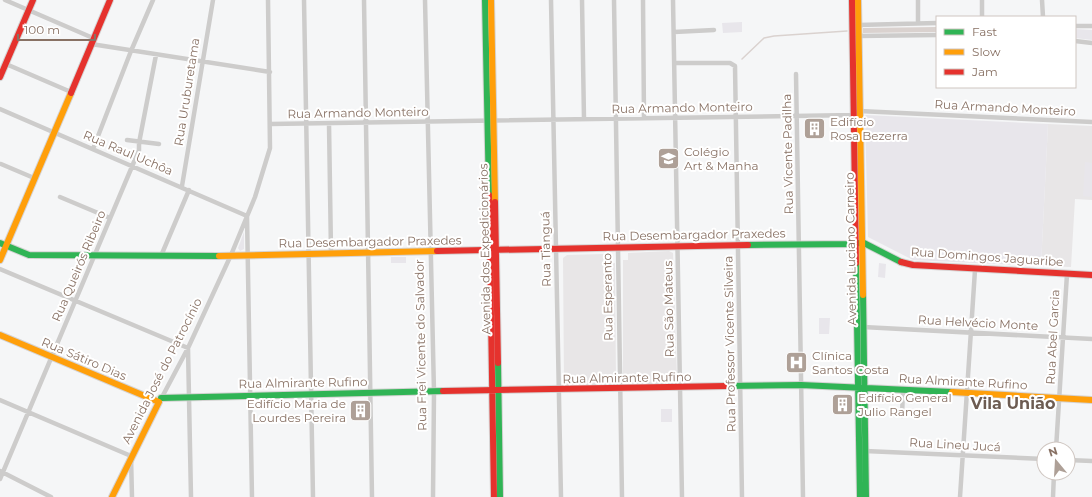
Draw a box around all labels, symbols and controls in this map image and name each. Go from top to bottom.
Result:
scale bar [18,16,95,42]
legend [936,16,1076,88]
text: 100 m [24,22,60,37]
text: Fast [972,24,997,39]
street label: Rua Uruburetama [171,37,202,147]
text: Slow [972,44,1001,59]
text: Jam [971,64,998,79]
street label: Rua Vicente Padilha [779,94,796,214]
street label: Rua Armando Monteiro [934,96,1076,119]
street label: Rua Armando Monteiro [611,99,753,116]
street label: Rua Armando Monteiro [287,104,429,121]
place label: Edifício Rosa Bezerra [830,114,908,143]
building icon: Edifício Rosa Bezerra [801,116,827,142]
street label: Rua Raul Uchôa [81,127,175,178]
place label: Colégio Art & Manha [684,144,759,173]
school or university icon: Colégio Art & Manha [656,146,682,172]
street label: Avenida dos Expedicionários [476,163,493,335]
street label: Avenida Luciano Carneiro [842,172,859,326]
street label: Rua Queirós Ribeiro [48,208,109,324]
street label: Rua Tianguá [537,211,554,287]
street label: Rua Desembargador Praxedes [602,225,786,244]
street label: Rua Desembargador Praxedes [278,232,462,251]
street label: Rua Domingos Jaguaribe [910,244,1064,269]
street label: Rua Esperanto [599,253,616,341]
street label: Rua Professor Vicente Silveira [720,256,739,432]
street label: Rua Frei Vicente do Salvador [412,259,429,431]
street label: Rua São Mateus [660,261,677,357]
street label: Rua Abel Garcia [1043,289,1062,385]
street label: Avenida José do Patrocínio [118,295,205,446]
street label: Rua Helvécio Monte [918,312,1039,333]
street label: Rua Sátiro Dias [39,334,129,383]
place label: Clínica Santos Costa [812,348,889,377]
hospital icon: Clínica Santos Costa [783,350,809,376]
street label: Rua Almirante Rufino [562,369,692,386]
street label: Rua Almirante Rufino [898,371,1028,392]
street label: Rua Almirante Rufino [238,374,368,391]
place label: Edifício General Julio Rangel [857,390,952,419]
building icon: Edifício General Julio Rangel [829,392,855,418]
district label: Vila União [970,394,1055,413]
place label: Edifício Maria de Lourdes Pereira [247,396,346,425]
building icon: Edifício Maria de Lourdes Pereira [348,398,374,424]
street label: Rua Lineu Jucá [909,435,1001,454]
north arrow [1036,441,1076,481]
text: N [1047,443,1059,460]

